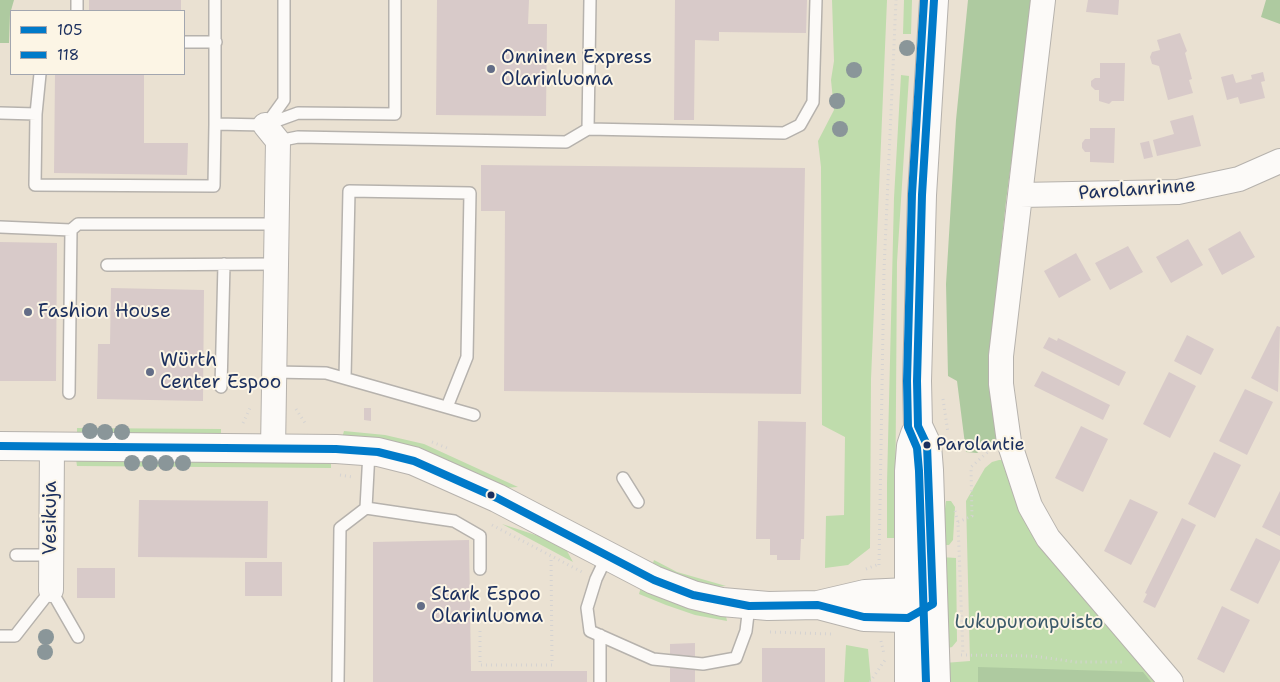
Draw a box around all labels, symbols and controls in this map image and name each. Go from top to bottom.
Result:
legend [10,10,185,75]
text: 105 [57,20,82,40]
text: 118 [57,45,79,65]
place label: Onninen Express Olarinluoma [501,47,652,91]
marker: Onninen Express Olarinluoma [485,63,497,75]
street label: Parolanrinne [1078,175,1196,205]
place label: Fashion House [38,301,171,323]
marker: Fashion House [22,306,34,318]
place label: Würth Center Espoo [160,350,281,394]
marker: Würth Center Espoo [144,366,156,378]
place label: Parolantie [936,434,1025,456]
marker: Parolantie [922,440,932,450]
street label: Vesikuja [40,481,62,555]
unlabelled marker [486,490,496,500]
place label: Stark Espoo Olarinluoma [431,584,543,628]
marker: Stark Espoo Olarinluoma [415,600,427,612]
park label: Lukupuronpuisto [954,612,1104,634]

